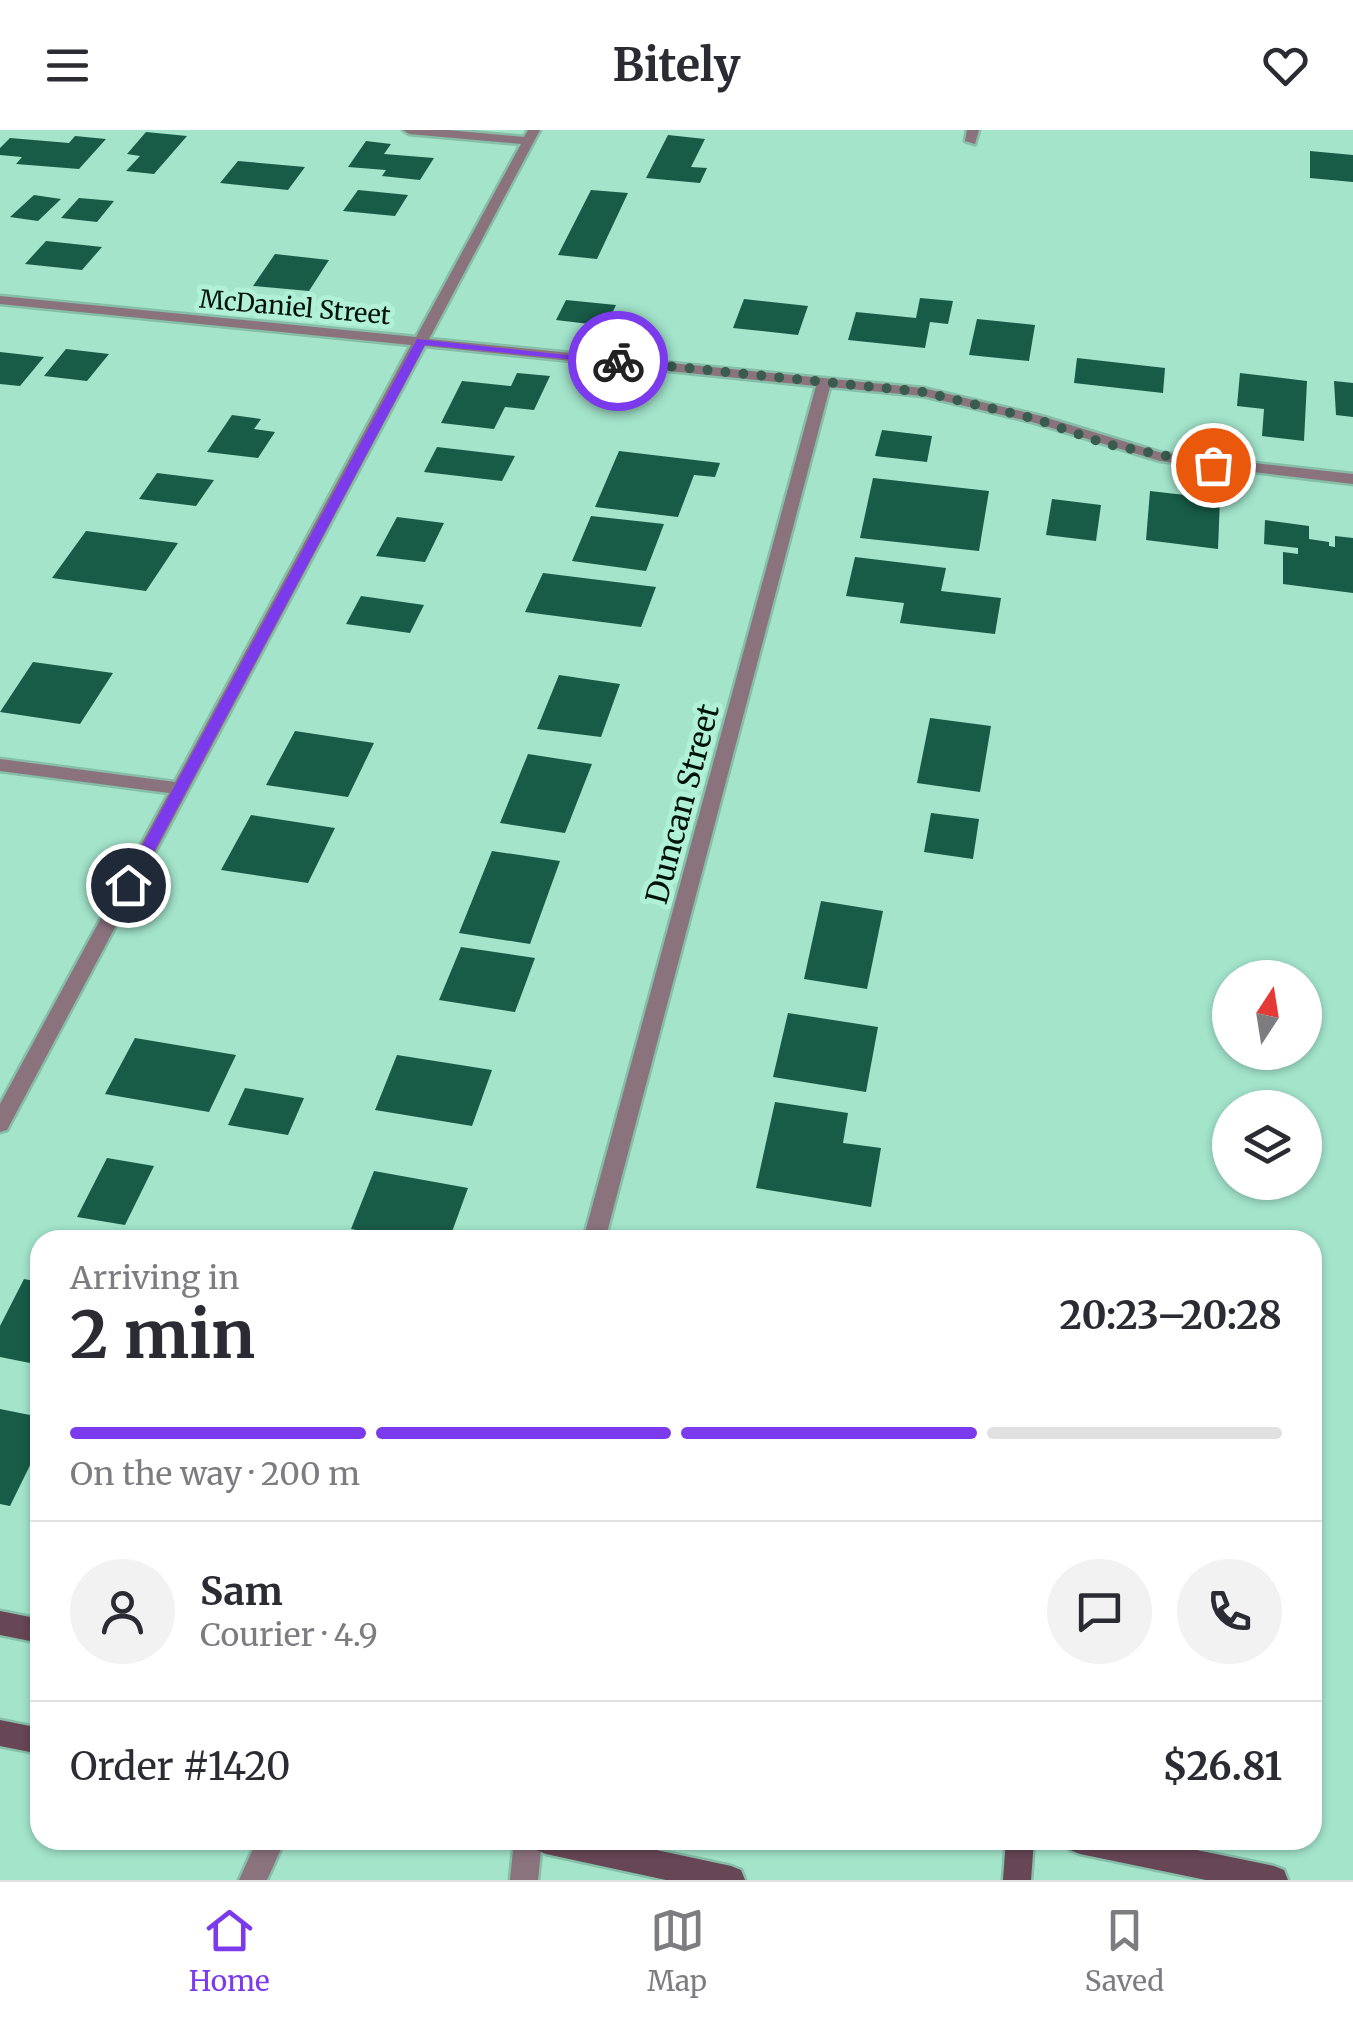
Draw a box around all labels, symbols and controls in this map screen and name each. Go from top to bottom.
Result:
text: Bitely [613,37,740,93]
icon: menu [40,38,95,93]
icon: heart [1258,38,1313,93]
street label: McDaniel Street [198,283,392,331]
courier [568,311,668,411]
icon: bike [591,334,646,389]
pin [1171,423,1256,508]
icon: bag [1186,438,1241,493]
street label: Duncan Street [637,699,727,908]
pin [86,843,171,928]
icon: home [101,858,156,913]
north arrow [1212,960,1322,1070]
map controls [1212,960,1322,1200]
button: layers [1212,1090,1322,1200]
text: Arriving in [70,1258,239,1298]
text: 20:23–20:28 [1060,1292,1282,1339]
text: 2 min [70,1294,255,1376]
text: On the way · 200 m [70,1454,360,1494]
button: person [70,1559,175,1664]
button: chat [1047,1559,1152,1664]
button: phone [1177,1559,1282,1664]
text: Sam [200,1568,283,1615]
text: Courier · 4.9 [200,1615,378,1655]
text: Order #1420 [70,1743,291,1790]
text: $26.81 [1162,1743,1282,1790]
tab: Home [189,1903,270,1999]
tab: Map [647,1903,707,1999]
tab: Saved [1085,1903,1164,1999]

